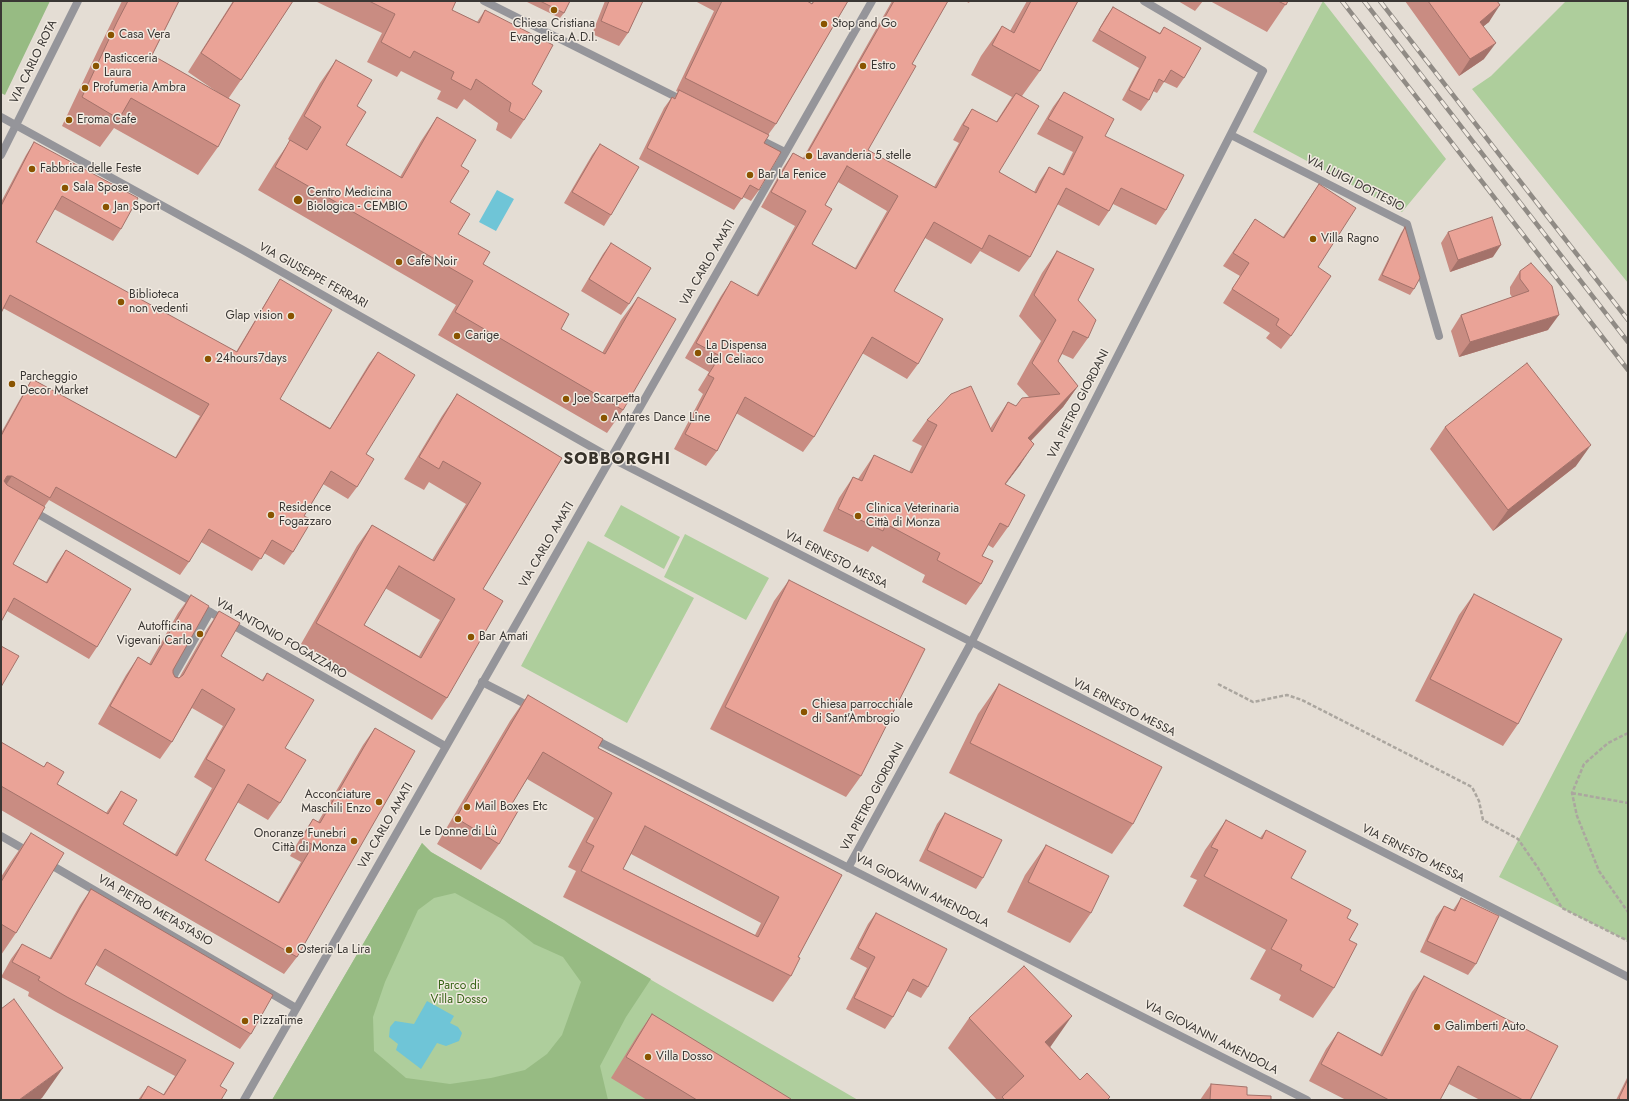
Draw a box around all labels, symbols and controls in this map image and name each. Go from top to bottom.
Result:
marker: Chiesa Cristiana Evangelica A.D.I. [549,5,559,15]
place label: Chiesa Cristiana Evangelica A.D.I. [510,17,598,45]
place label: Stop and Go [832,17,897,31]
street label: VIA CARLO ROTA [8,18,60,106]
marker: Stop and Go [819,19,829,29]
place label: Casa Vera [119,28,170,42]
marker: Casa Vera [106,30,116,40]
place label: Pasticceria Laura [104,52,157,80]
place label: Estro [871,59,896,73]
marker: Pasticceria Laura [91,61,101,71]
marker: Estro [858,61,868,71]
place label: Profumeria Ambra [93,81,186,95]
marker: Profumeria Ambra [80,83,90,93]
place label: Eroma Cafe [77,113,136,127]
marker: Eroma Cafe [64,115,74,125]
place label: Lavanderia 5 stelle [817,149,911,163]
marker: Lavanderia 5 stelle [804,151,814,161]
street label: VIA LUIGI DOTTESIO [1303,153,1407,215]
place label: Fabbrica delle Feste [40,162,141,176]
marker: Fabbrica delle Feste [27,164,37,174]
place label: Bar La Fenice [758,168,826,182]
marker: Bar La Fenice [745,170,755,180]
place label: Sala Spose [73,181,128,195]
marker: Sala Spose [60,183,70,193]
place label: Centro Medicina Biologica - CEMBIO [307,186,408,214]
marker: Centro Medicina Biologica - CEMBIO [292,194,304,206]
place label: Jan Sport [114,200,160,214]
marker: Jan Sport [101,202,111,212]
street label: VIA CARLO AMATI [678,218,738,308]
place label: Villa Ragno [1321,232,1379,246]
marker: Villa Ragno [1308,234,1318,244]
street label: VIA GIUSEPPE FERRARI [256,240,370,312]
place label: Cafe Noir [407,255,457,269]
marker: Cafe Noir [394,257,404,267]
place label: Biblioteca non vedenti [129,288,188,316]
marker: Biblioteca non vedenti [116,297,126,307]
place label: Glap vision [226,309,283,323]
marker: Glap vision [286,311,296,321]
place label: Carige [465,329,499,343]
marker: Carige [452,331,462,341]
place label: La Dispensa del Celiaco [706,339,767,367]
street label: VIA PIETRO GIORDANI [1045,347,1113,461]
marker: La Dispensa del Celiaco [693,348,703,358]
place label: 24hours7days [216,352,287,366]
marker: 24hours7days [203,354,213,364]
place label: Parcheggio Decor Market [20,370,88,398]
marker: Parcheggio Decor Market [7,379,17,389]
place label: Joe Scarpetta [574,392,640,406]
marker: Joe Scarpetta [561,394,571,404]
place label: Antares Dance Line [612,411,710,425]
marker: Antares Dance Line [599,413,609,423]
district label: SOBBORGHI [563,450,671,470]
street label: VIA CARLO AMATI [517,500,577,590]
place label: Residence Fogazzaro [279,501,331,529]
place label: Clinica Veterinaria Città di Monza [866,502,959,530]
marker: Residence Fogazzaro [266,510,276,520]
marker: Clinica Veterinaria Città di Monza [853,511,863,521]
street label: VIA ERNESTO MESSA [782,528,890,592]
street label: VIA ANTONIO FOGAZZARO [213,596,349,682]
place label: Autofficina Vigevani Carlo [117,620,192,648]
marker: Autofficina Vigevani Carlo [195,629,205,639]
place label: Bar Amati [479,630,528,644]
marker: Bar Amati [466,632,476,642]
street label: VIA ERNESTO MESSA [1070,676,1178,740]
place label: Chiesa parrocchiale di Sant'Ambrogio [812,698,913,726]
marker: Chiesa parrocchiale di Sant'Ambrogio [799,707,809,717]
street label: VIA PIETRO GIORDANI [838,741,908,853]
street label: VIA CARLO AMATI [356,781,416,871]
place label: Acconciature Maschili Enzo [301,788,371,816]
marker: Acconciature Maschili Enzo [374,797,384,807]
place label: Mail Boxes Etc [475,800,548,814]
marker: Mail Boxes Etc [462,802,472,812]
marker: Le Donne di Lù [453,814,463,824]
street label: VIA ERNESTO MESSA [1359,822,1467,886]
place label: Le Donne di Lù [419,825,497,839]
place label: Onoranze Funebri Città di Monza [254,827,346,855]
marker: Onoranze Funebri Città di Monza [349,836,359,846]
street label: VIA GIOVANNI AMENDOLA [853,851,991,931]
street label: VIA PIETRO METASTASIO [95,872,215,950]
place label: Osteria La Lira [297,943,370,957]
marker: Osteria La Lira [284,945,294,955]
park label: Parco di Villa Dosso [431,979,487,1007]
street label: VIA GIOVANNI AMENDOLA [1142,998,1280,1078]
place label: PizzaTime [253,1014,303,1028]
marker: PizzaTime [240,1016,250,1026]
place label: Galimberti Auto [1445,1020,1525,1034]
marker: Galimberti Auto [1432,1022,1442,1032]
place label: Villa Dosso [656,1050,713,1064]
marker: Villa Dosso [643,1052,653,1062]

